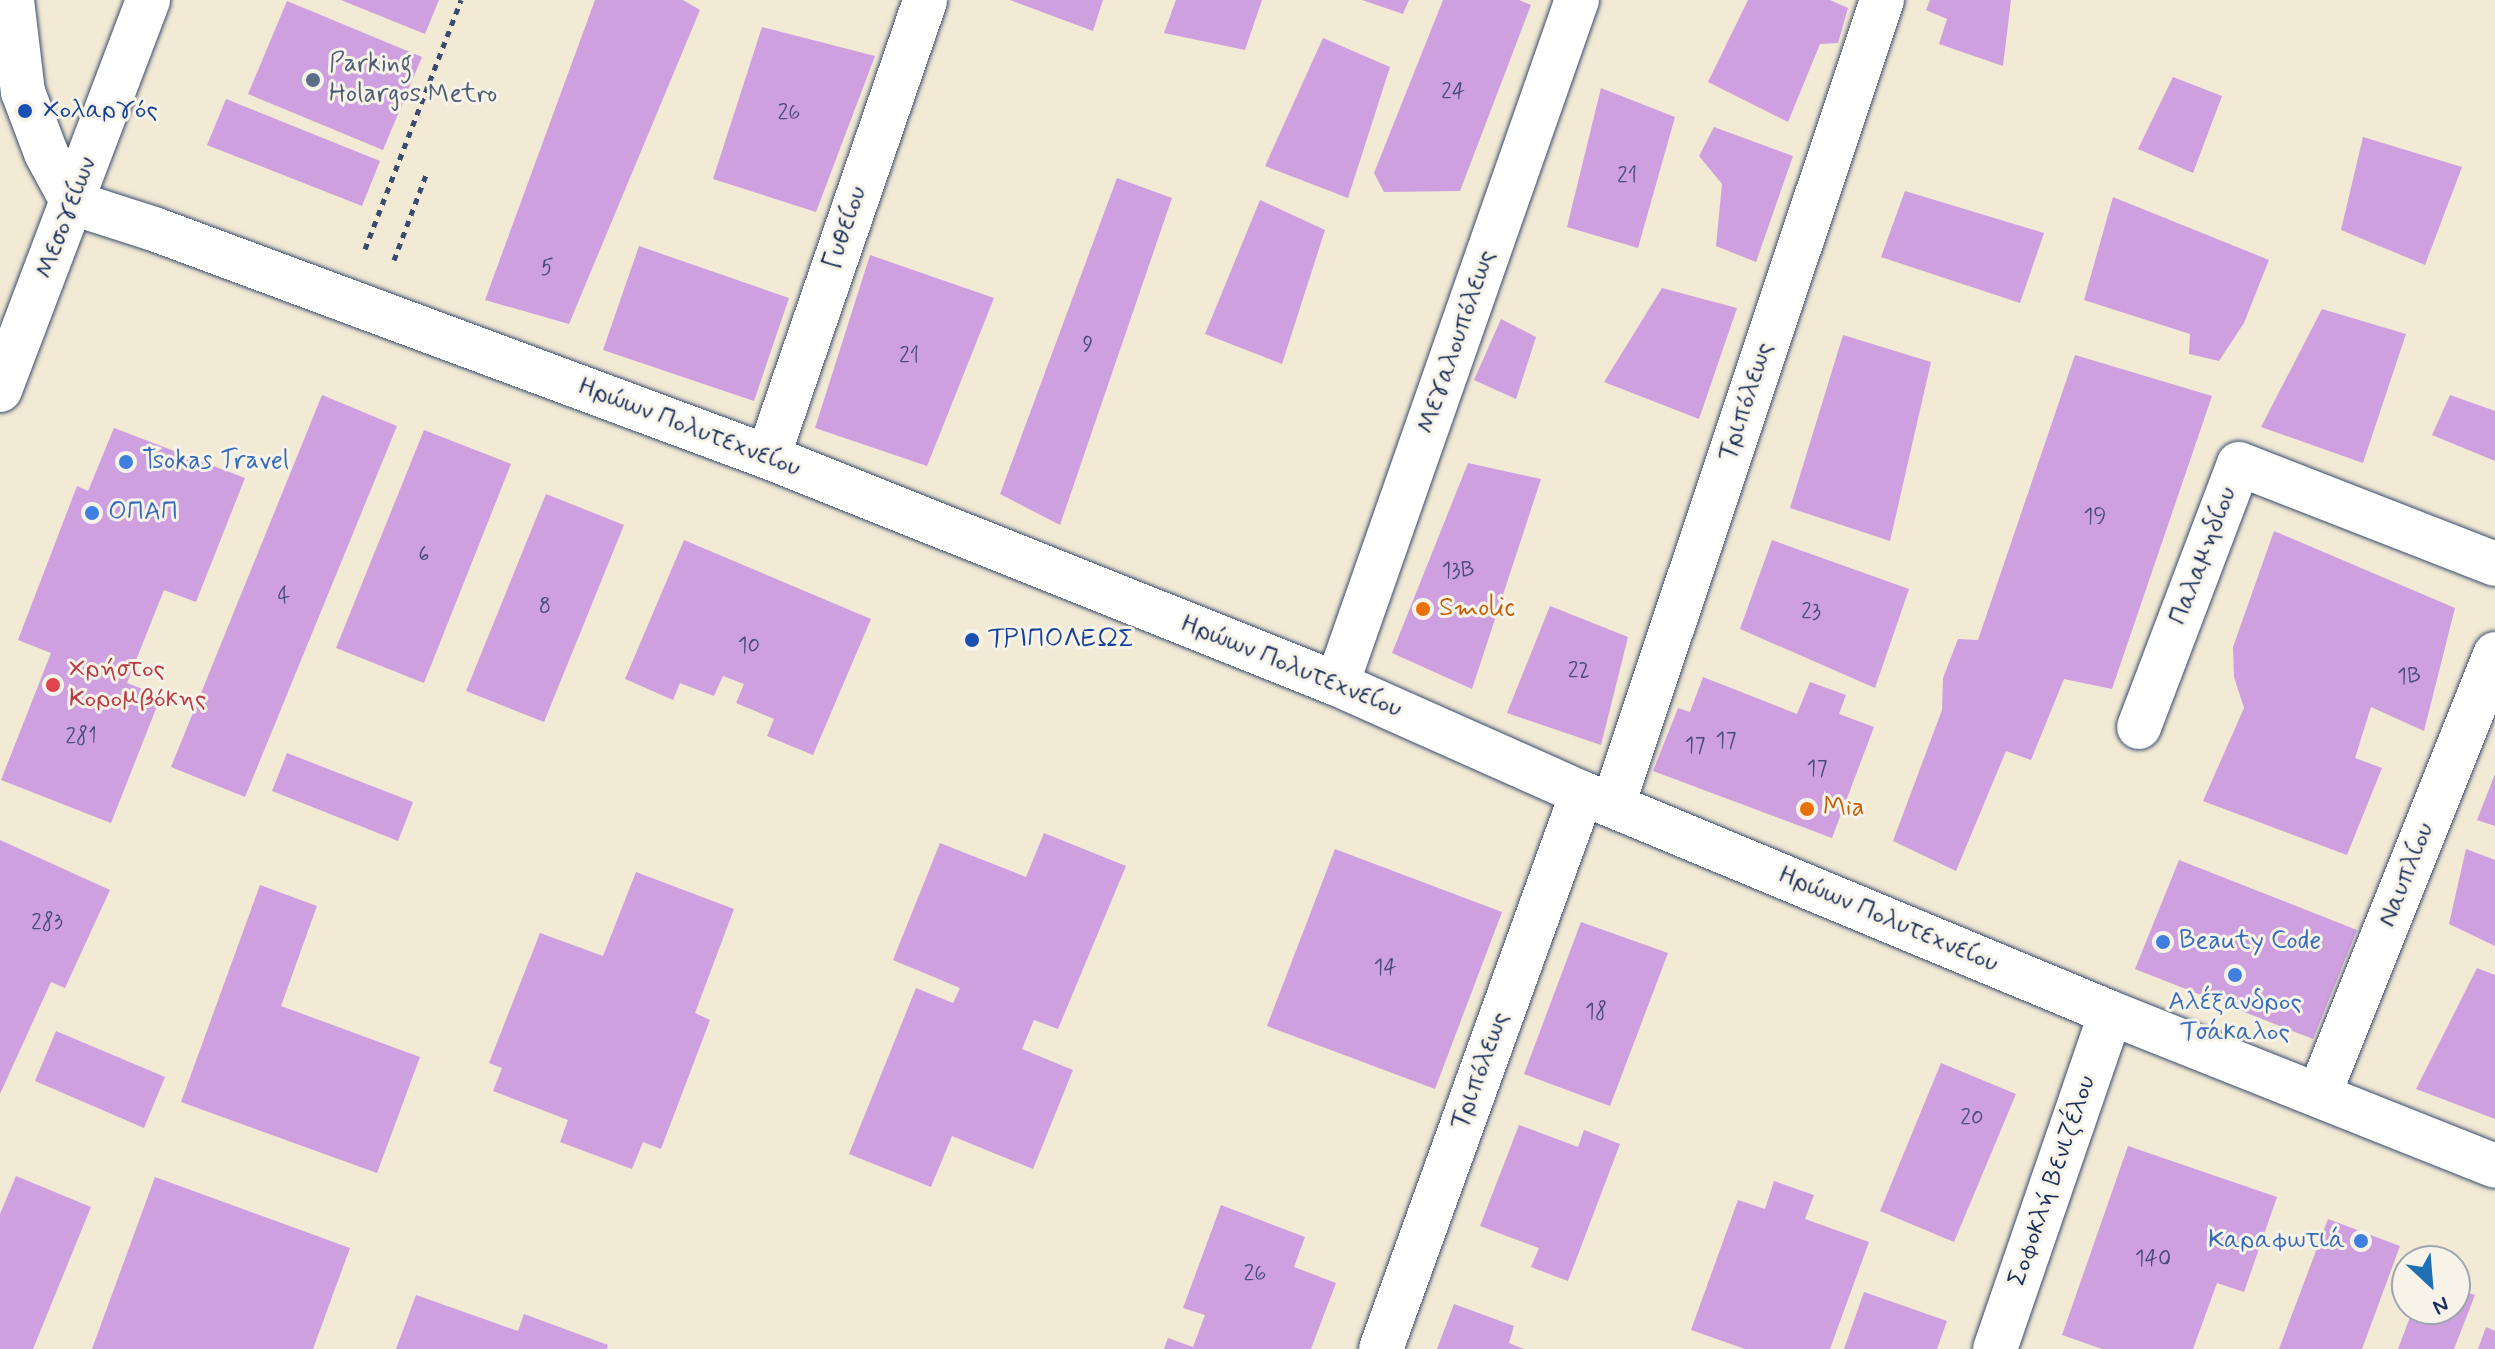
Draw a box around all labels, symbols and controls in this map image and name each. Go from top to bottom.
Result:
place label: Parking Holargos Metro [329,49,494,110]
marker: Parking Holargos Metro [304,71,322,89]
house number: 24 [1441,80,1465,106]
place label: Χολαργός [43,95,158,127]
marker: Χολαργός [14,100,36,122]
house number: 26 [778,101,800,127]
street label: Μεσογείων [30,153,104,283]
house number: 21 [1617,164,1637,190]
street label: Γυθείου [817,182,875,274]
street label: Μεγαλουπόλεως [1411,246,1503,438]
house number: 5 [540,256,554,282]
house number: 9 [1083,333,1093,359]
street label: Τριπόλεως [1713,339,1781,465]
house number: 21 [899,344,919,370]
street label: Ηρώων Πολυτεχνείου [573,371,805,485]
place label: Tsokas Travel [142,446,284,478]
marker: Tsokas Travel [117,453,135,471]
street label: Παλαμηδίου [2163,483,2245,629]
place label: ΟΠΑΠ [108,497,178,529]
marker: ΟΠΑΠ [83,504,101,522]
house number: 19 [2084,505,2106,531]
house number: 6 [418,543,430,569]
house number: 13B [1441,559,1475,585]
house number: 4 [278,584,290,610]
place label: Smolic [1439,593,1515,625]
house number: 8 [539,595,551,621]
marker: Smolic [1414,600,1432,618]
house number: 23 [1801,600,1821,626]
street label: Ηρώων Πολυτεχνείου [1176,608,1406,726]
place label: ΤΡΙΠΟΛΕΩΣ [988,624,1134,656]
marker: ΤΡΙΠΟΛΕΩΣ [963,631,981,649]
house number: 10 [738,634,760,660]
place label: Χρήστος Κορομβόκης [69,654,206,716]
house number: 22 [1568,659,1590,685]
house number: 1B [2397,665,2421,691]
marker: Χρήστος Κορομβόκης [44,676,62,694]
house number: 281 [65,725,97,751]
house number: 17 [1716,729,1736,755]
house number: 17 [1685,734,1705,760]
house number: 17 [1807,757,1827,783]
place label: Mia [1823,793,1864,825]
marker: Mia [1798,800,1816,818]
street label: Ναυπλίου [2372,818,2442,932]
street label: Ηρώων Πολυτεχνείου [1773,860,2003,980]
house number: 283 [31,911,63,937]
place label: Beauty Code [2179,926,2325,958]
marker: Beauty Code [2154,933,2172,951]
house number: 14 [1373,956,1397,982]
marker: Αλέξανδρος Τσάκαλος [2226,966,2244,984]
place label: Αλέξανδρος Τσάκαλος [2168,987,2302,1048]
house number: 18 [1585,1000,1607,1026]
street label: Τριπόλεως [1445,1008,1517,1134]
street label: Σοφοκλή Βενιζέλου [2002,1072,2104,1290]
house number: 20 [1960,1106,1984,1132]
place label: Καραφωτιά [2208,1225,2345,1257]
marker: Καραφωτιά [2352,1232,2370,1250]
north arrow [2391,1245,2471,1325]
house number: 140 [2135,1247,2171,1273]
house number: 26 [1244,1262,1266,1288]
text: N [2428,1289,2453,1321]

